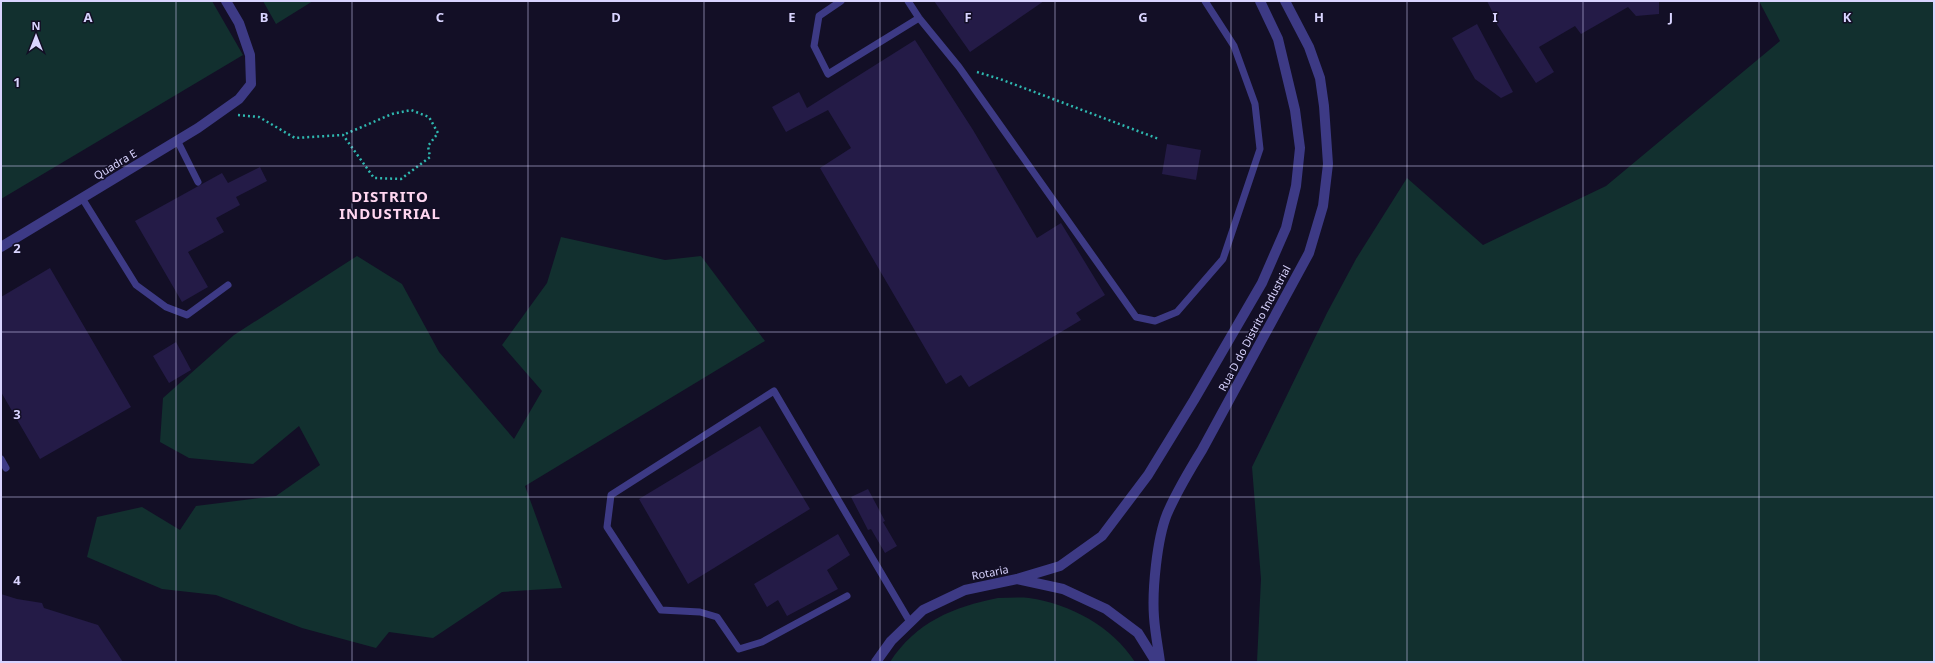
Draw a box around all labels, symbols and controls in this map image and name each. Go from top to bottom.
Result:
text: A [84,8,93,26]
text: B [260,8,268,26]
text: C [436,8,444,26]
text: D [611,8,621,26]
text: E [788,8,796,26]
text: F [964,8,972,26]
text: G [1138,8,1148,26]
text: H [1314,8,1324,26]
text: I [1492,8,1498,26]
text: J [1668,8,1673,26]
text: K [1843,8,1852,26]
north arrow [16,16,56,56]
text: N [32,18,40,33]
text: 1 [13,73,21,91]
street label: Quadra E [91,145,139,183]
district label: DISTRITO INDUSTRIAL [339,186,441,223]
text: 2 [13,239,21,257]
street label: Rua D do Distrito Industrial [1214,262,1294,394]
text: 3 [13,405,21,423]
street label: Rotaria [970,561,1010,583]
text: 4 [13,571,21,589]

